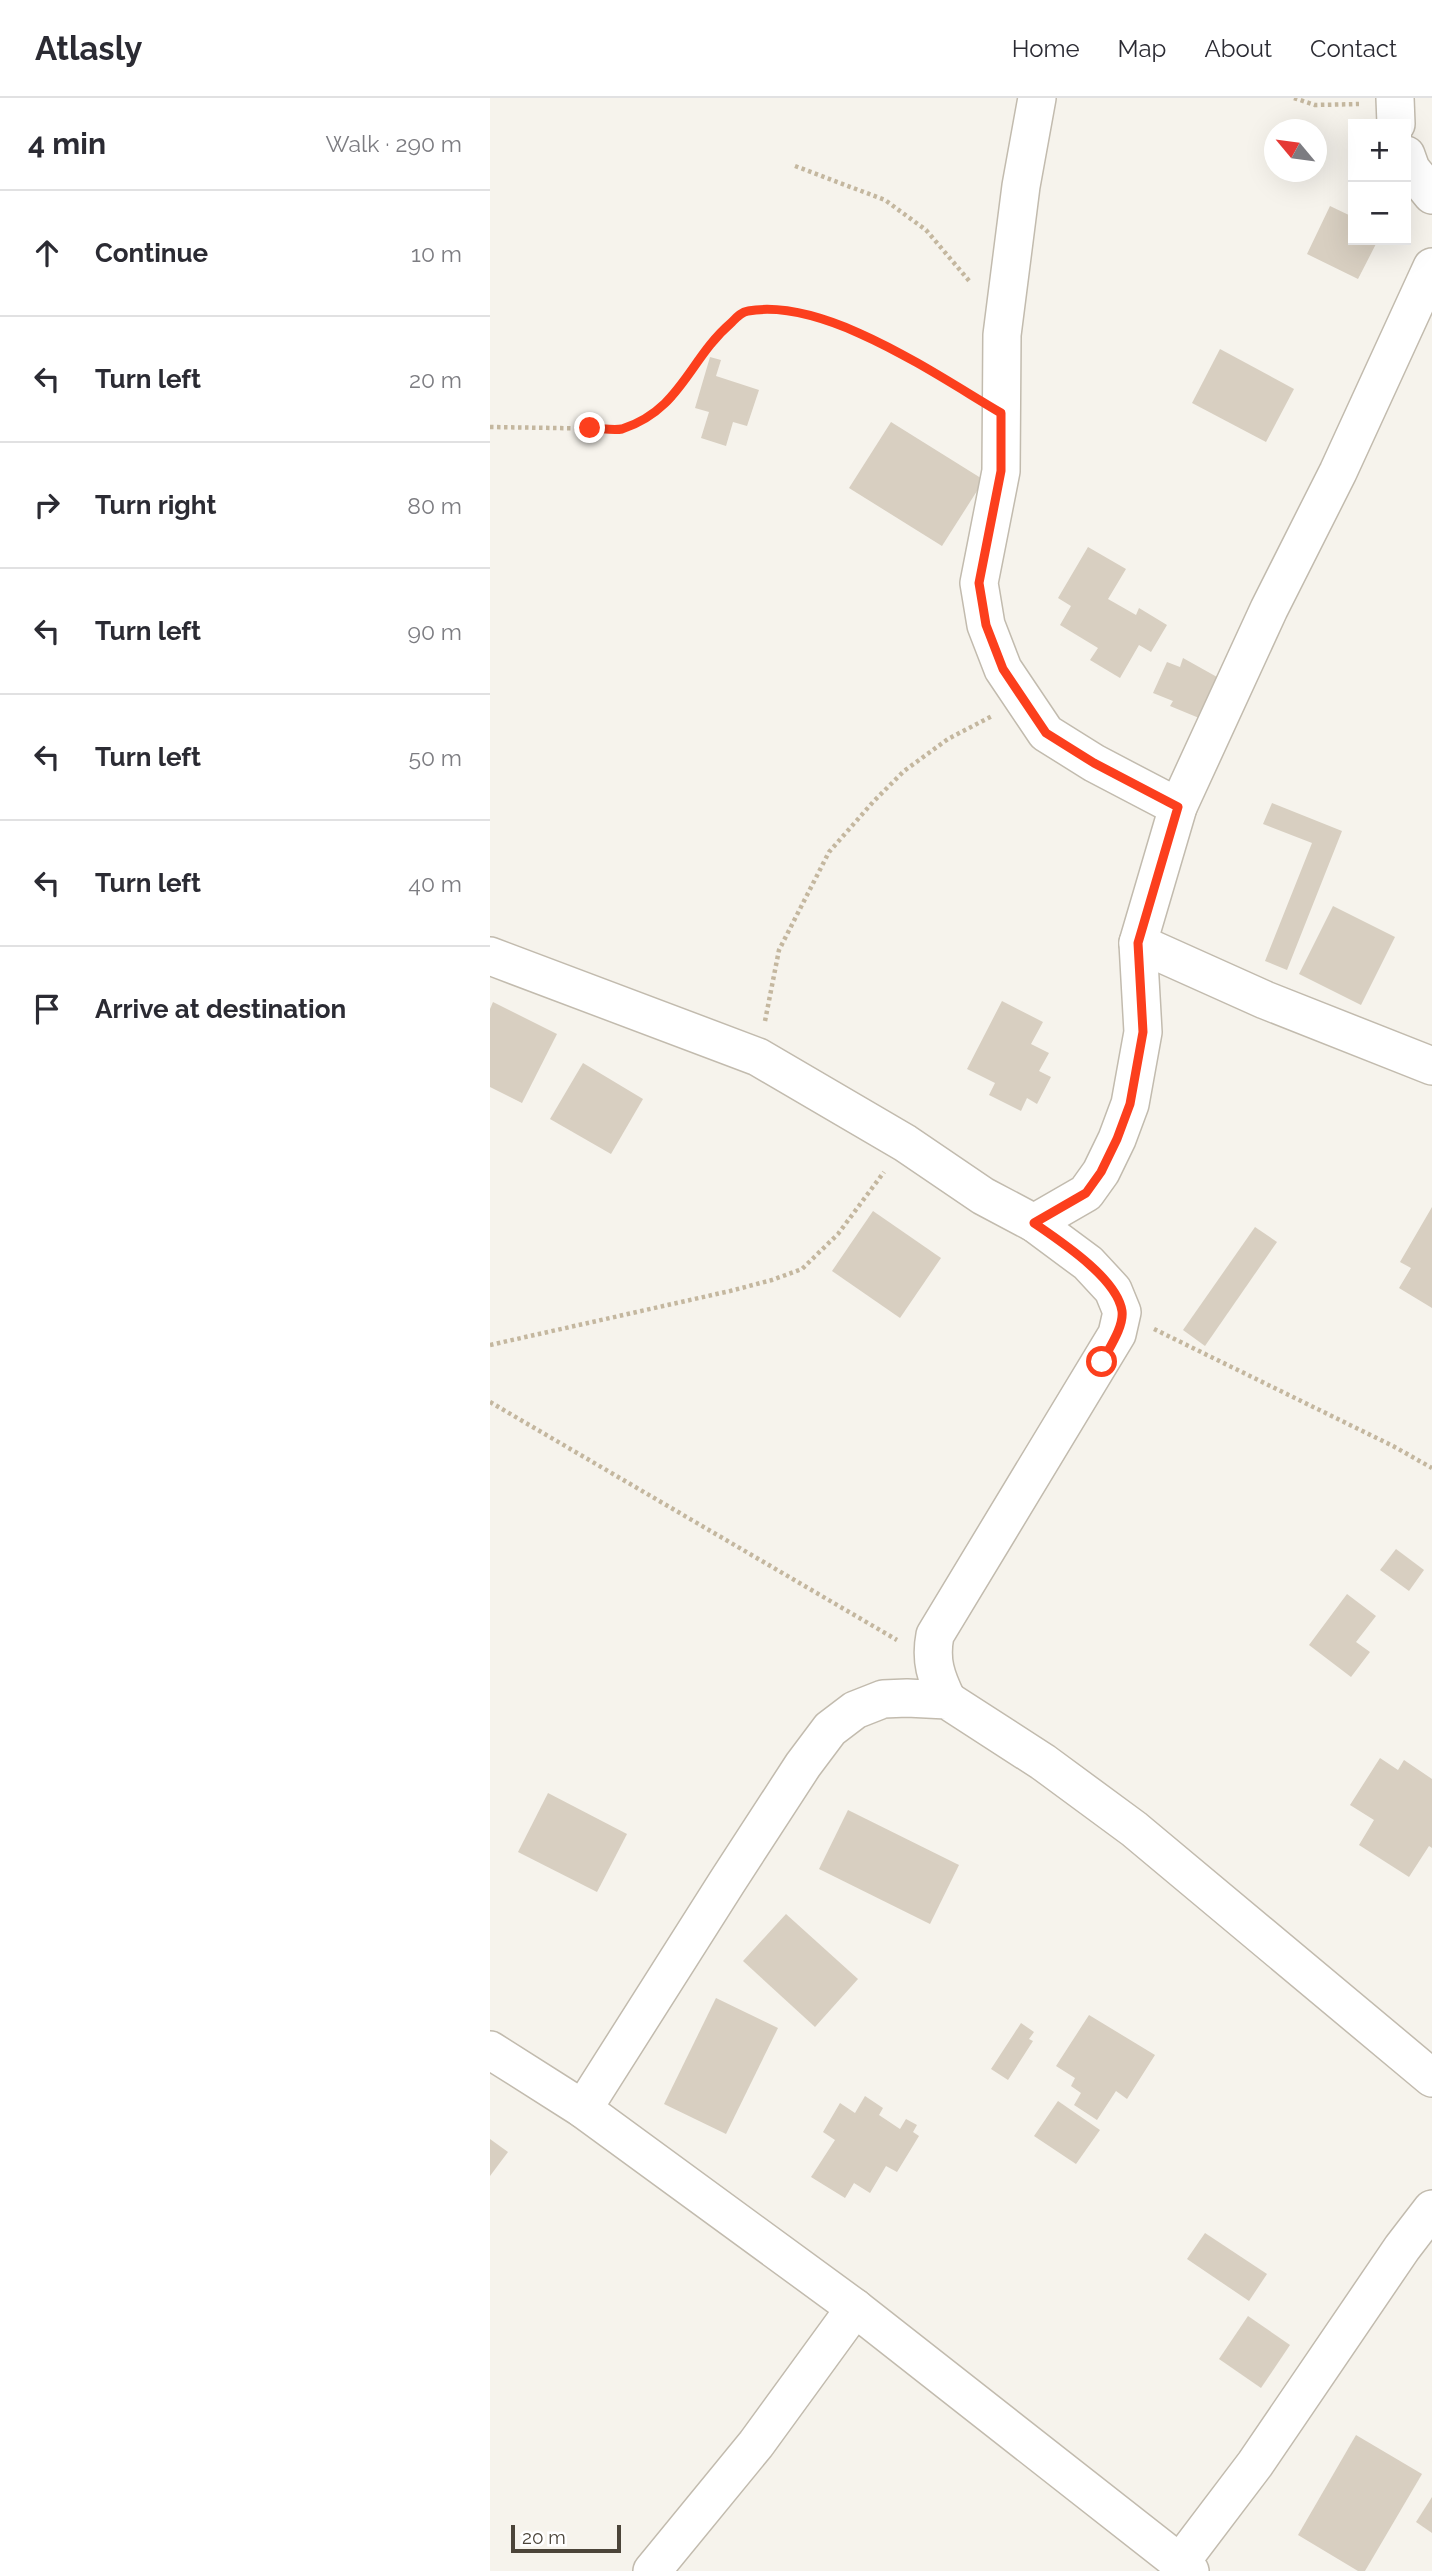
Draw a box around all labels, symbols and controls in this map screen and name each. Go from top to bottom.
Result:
text: Atlasly [35,29,142,68]
text: Home [1012,34,1080,63]
text: Map [1118,34,1166,63]
text: About [1204,34,1272,63]
text: Contact [1310,34,1397,63]
north arrow [1264,119,1327,182]
map controls [1348,119,1411,245]
button: + [1348,119,1411,182]
text: 4 min [28,126,106,161]
text: Walk · 290 m [326,130,462,157]
button: − [1348,182,1411,245]
icon: ahead [28,234,66,272]
text: Continue [95,238,208,268]
text: 10 m [411,240,462,267]
icon: left [28,360,66,398]
text: Turn left [95,364,201,394]
text: 20 m [409,366,462,393]
route end [574,412,605,443]
icon: right [28,486,66,524]
text: Turn right [95,490,216,520]
text: 80 m [407,492,462,519]
icon: left [28,612,66,650]
text: Turn left [95,616,201,646]
text: 90 m [407,618,462,645]
icon: left [28,738,66,776]
text: Turn left [95,742,201,772]
text: 50 m [408,744,462,771]
icon: left [28,864,66,902]
text: Turn left [95,868,201,898]
text: 40 m [408,870,462,897]
icon: arrive [28,990,66,1028]
text: Arrive at destination [95,994,346,1024]
route start [1086,1346,1117,1377]
scale bar [511,2522,621,2554]
text: 20 m [522,2526,566,2548]

